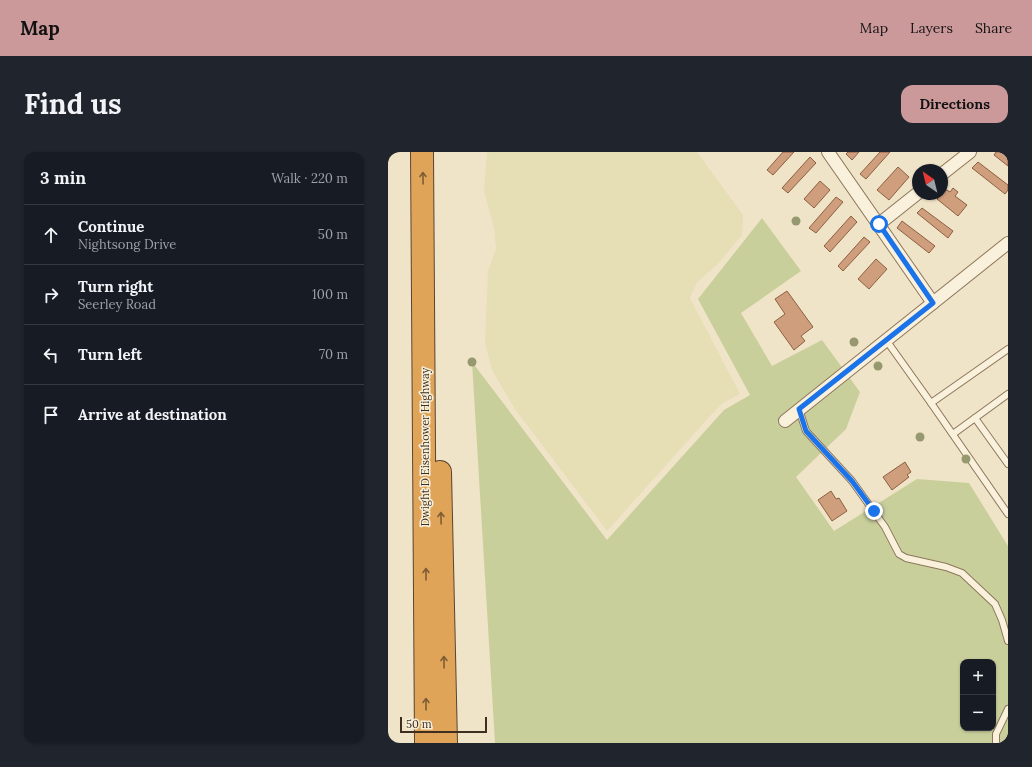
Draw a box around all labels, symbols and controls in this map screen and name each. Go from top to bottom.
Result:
text: Map [20,16,60,40]
text: Map [860,19,888,37]
text: Layers [910,19,953,37]
text: Share [975,19,1012,37]
button: Directions [901,85,1008,123]
text: Find us [24,86,122,122]
north arrow [912,164,948,200]
text: 3 min [40,167,86,189]
text: Walk · 220 m [271,170,348,187]
one-way arrow [419,172,427,185]
route start [870,215,888,233]
text: Continue [78,217,144,236]
icon: ahead [40,224,62,246]
text: 50 m [318,226,348,243]
text: Nightsong Drive [78,236,176,253]
text: Turn right [78,277,154,296]
icon: right [40,284,62,306]
text: 100 m [312,286,348,303]
text: Seerley Road [78,296,156,313]
icon: left [40,344,62,366]
text: Turn left [78,345,142,364]
text: 70 m [319,346,348,363]
street label: Dwight D Eisenhower Highway [418,368,432,526]
icon: arrive [40,404,62,426]
text: Arrive at destination [78,405,227,424]
route end [865,502,883,520]
one-way arrow [437,512,445,525]
one-way arrow [422,568,429,581]
one-way arrow [440,656,448,669]
map controls [960,659,996,731]
button: + [960,659,996,695]
button: − [960,695,996,731]
one-way arrow [422,698,430,711]
scale bar [400,715,487,734]
text: 50 m [406,717,432,731]

